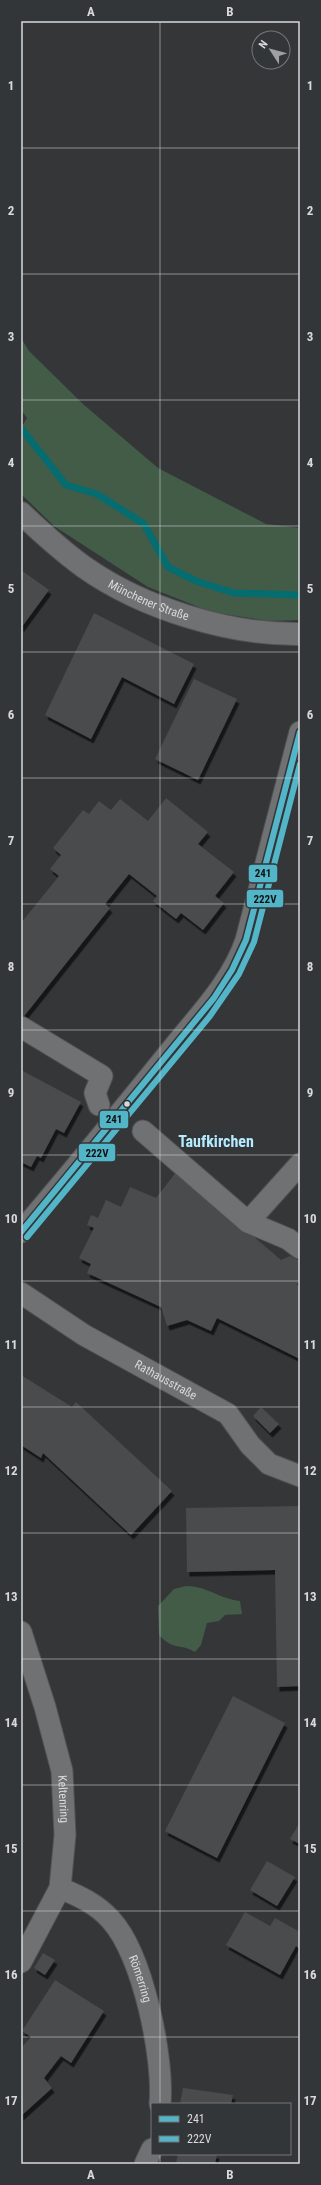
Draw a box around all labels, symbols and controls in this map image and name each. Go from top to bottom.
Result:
text: A [87,4,95,19]
text: B [226,4,234,19]
north arrow [251,30,291,70]
text: N [256,38,271,51]
text: 1 [8,78,14,93]
text: 1 [307,78,313,93]
text: 2 [8,203,15,218]
text: 2 [307,203,314,218]
text: 3 [8,329,14,344]
text: 3 [307,329,313,344]
text: 4 [8,455,15,470]
text: 4 [307,455,314,470]
street label: Münchener Straße [106,577,191,623]
text: 5 [8,581,15,596]
text: 5 [307,581,314,596]
text: 6 [8,707,15,722]
text: 6 [307,707,314,722]
text: 7 [8,833,15,848]
text: 7 [307,833,314,848]
line badge: 241 [248,864,278,883]
text: 241 [255,867,271,880]
line badge: 222V [246,889,284,908]
text: 222V [253,893,277,906]
text: 8 [8,959,14,974]
text: 8 [307,959,313,974]
text: 9 [8,1085,14,1100]
text: 9 [307,1085,313,1100]
unlabelled marker [122,1099,132,1109]
line badge: 241 [99,1110,129,1129]
text: 241 [106,1113,122,1126]
district label: Taufkirchen [178,1132,254,1151]
line badge: 222V [78,1143,116,1162]
text: 222V [85,1147,109,1160]
text: 10 [4,1211,18,1226]
text: 10 [303,1211,317,1226]
text: 11 [4,1337,18,1352]
text: 11 [303,1337,317,1352]
street label: Rathausstraße [132,1357,200,1403]
text: 12 [4,1463,18,1478]
text: 12 [303,1463,317,1478]
text: 13 [4,1589,18,1604]
text: 13 [303,1589,317,1604]
text: 14 [4,1715,18,1730]
text: 14 [303,1715,317,1730]
street label: Keltenring [55,1775,71,1823]
text: 15 [4,1841,18,1856]
text: 15 [303,1841,317,1856]
street label: Römerring [126,1953,154,2004]
text: 16 [4,1967,18,1982]
text: 16 [303,1967,317,1982]
text: 17 [4,2093,18,2108]
text: 17 [303,2093,317,2108]
legend [151,2103,291,2155]
text: 241 [187,2112,205,2126]
text: 222V [187,2132,212,2146]
text: A [87,2167,95,2182]
text: B [226,2167,234,2182]

